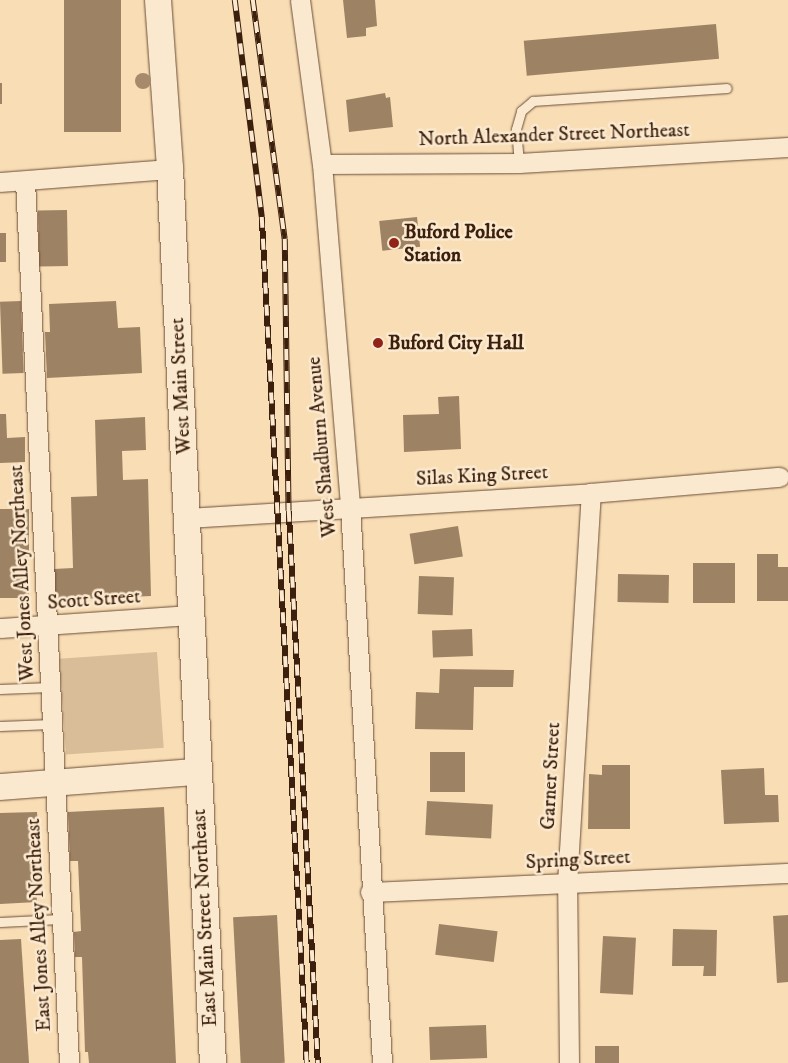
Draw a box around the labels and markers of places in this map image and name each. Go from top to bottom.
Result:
place label: Buford Police Station [404,220,513,267]
marker: Buford Police Station [388,237,400,249]
place label: Buford City Hall [388,331,524,355]
marker: Buford City Hall [372,337,384,349]

